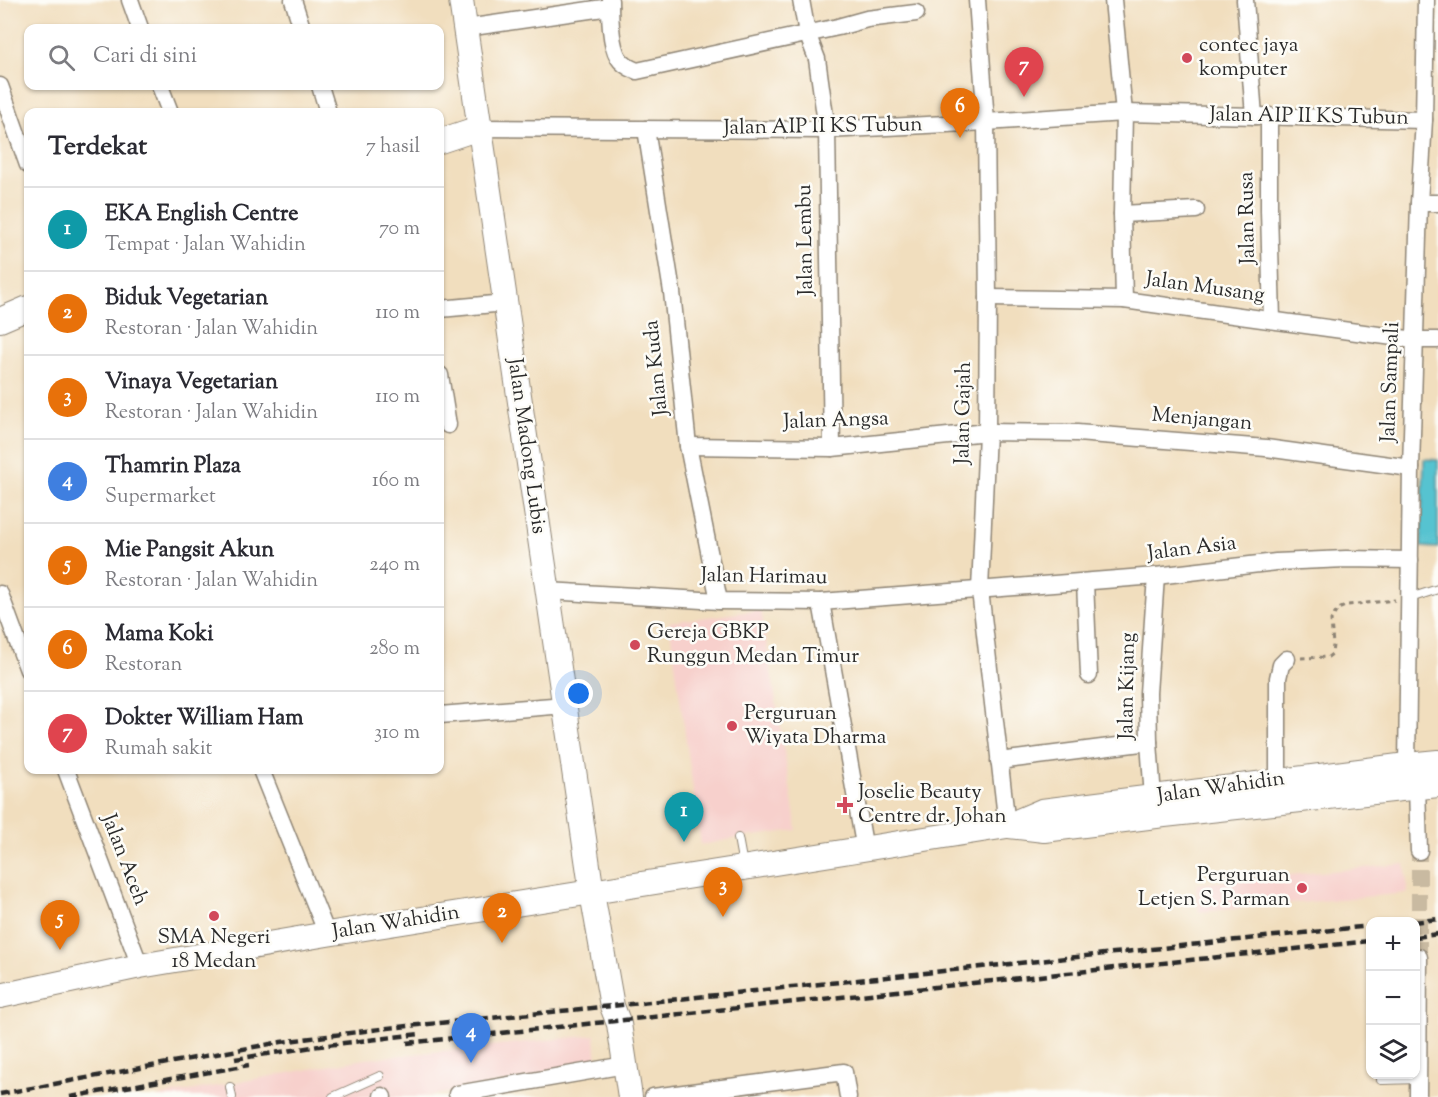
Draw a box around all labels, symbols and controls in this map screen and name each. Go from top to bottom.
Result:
search box [24,24,444,90]
place label: contec jaya komputer [1199,31,1299,85]
icon: search [45,41,78,74]
text: Cari di sini [93,41,197,73]
pin: 7 [1004,48,1044,97]
marker: contec jaya komputer [1180,51,1194,65]
pin: 6 [940,88,980,138]
street label: Jalan AIP II KS Tubun [1208,100,1409,134]
street label: Jalan AIP II KS Tubun [722,110,923,144]
text: Terdekat [48,129,147,166]
text: 7 hasil [366,133,420,162]
street label: Jalan Rusa [1232,171,1264,266]
street label: Jalan Lembu [790,184,822,297]
text: EKA English Centre [105,199,298,231]
text: 1 [64,215,71,244]
text: 70 m [379,215,420,244]
text: Tempat · Jalan Wahidin [105,231,306,260]
street label: Jalan Musang [1143,265,1266,311]
text: Biduk Vegetarian [105,283,268,315]
text: 2 [63,299,72,328]
text: 110 m [375,299,420,328]
text: Restoran · Jalan Wahidin [105,315,318,344]
street label: Jalan Kuda [637,318,677,418]
street label: Jalan Sampali [1374,321,1408,444]
street label: Jalan Madong Lubis [499,355,553,536]
street label: Jalan Gajah [948,361,980,466]
text: Vinaya Vegetarian [105,367,278,399]
text: 3 [63,383,72,412]
text: 110 m [375,383,420,412]
text: Restoran · Jalan Wahidin [105,399,318,428]
street label: Menjangan [1150,401,1254,439]
street label: Jalan Angsa [782,404,890,438]
text: Thamrin Plaza [105,451,241,483]
text: 4 [62,467,73,496]
text: 160 m [372,467,420,496]
text: Supermarket [105,483,216,512]
street label: Jalan Asia [1145,529,1238,569]
text: Mie Pangsit Akun [105,535,274,567]
text: 5 [64,551,71,580]
text: 240 m [369,551,420,580]
street label: Jalan Harimau [699,561,828,593]
text: Restoran · Jalan Wahidin [105,567,318,596]
place label: Gereja GBKP Runggun Medan Timur [647,618,859,672]
text: Mama Koki [105,619,214,651]
street label: Jalan Kijang [1112,632,1144,741]
text: 6 [63,635,72,664]
text: 280 m [369,635,420,664]
marker: Gereja GBKP Runggun Medan Timur [628,638,642,652]
text: Restoran [105,651,182,680]
your location [564,679,593,708]
place label: Perguruan Wiyata Dharma [744,699,887,753]
text: Dokter William Ham [105,703,304,735]
text: 7 [62,719,73,748]
text: 310 m [374,719,420,748]
marker: Perguruan Wiyata Dharma [725,719,739,733]
text: Rumah sakit [105,735,212,764]
street label: Jalan Wahidin [1154,764,1287,812]
place label: Joselie Beauty Centre dr. Johan [857,778,1007,832]
pin: 1 [664,792,704,842]
marker: Joselie Beauty Centre dr. Johan [836,796,854,814]
street label: Jalan Aceh [92,809,155,910]
place label: Perguruan Letjen S. Parman [1138,861,1290,915]
pin: 3 [704,868,742,917]
marker: Perguruan Letjen S. Parman [1295,881,1309,895]
pin: 2 [482,894,522,943]
street label: Jalan Wahidin [329,898,462,948]
pin: 5 [40,900,80,950]
marker: SMA Negeri 18 Medan [207,909,221,923]
map controls [1366,917,1420,1079]
button: + [1366,917,1420,971]
place label: SMA Negeri 18 Medan [157,923,271,977]
button: − [1366,971,1420,1025]
pin: 4 [452,1014,490,1063]
button: layers [1366,1025,1420,1079]

